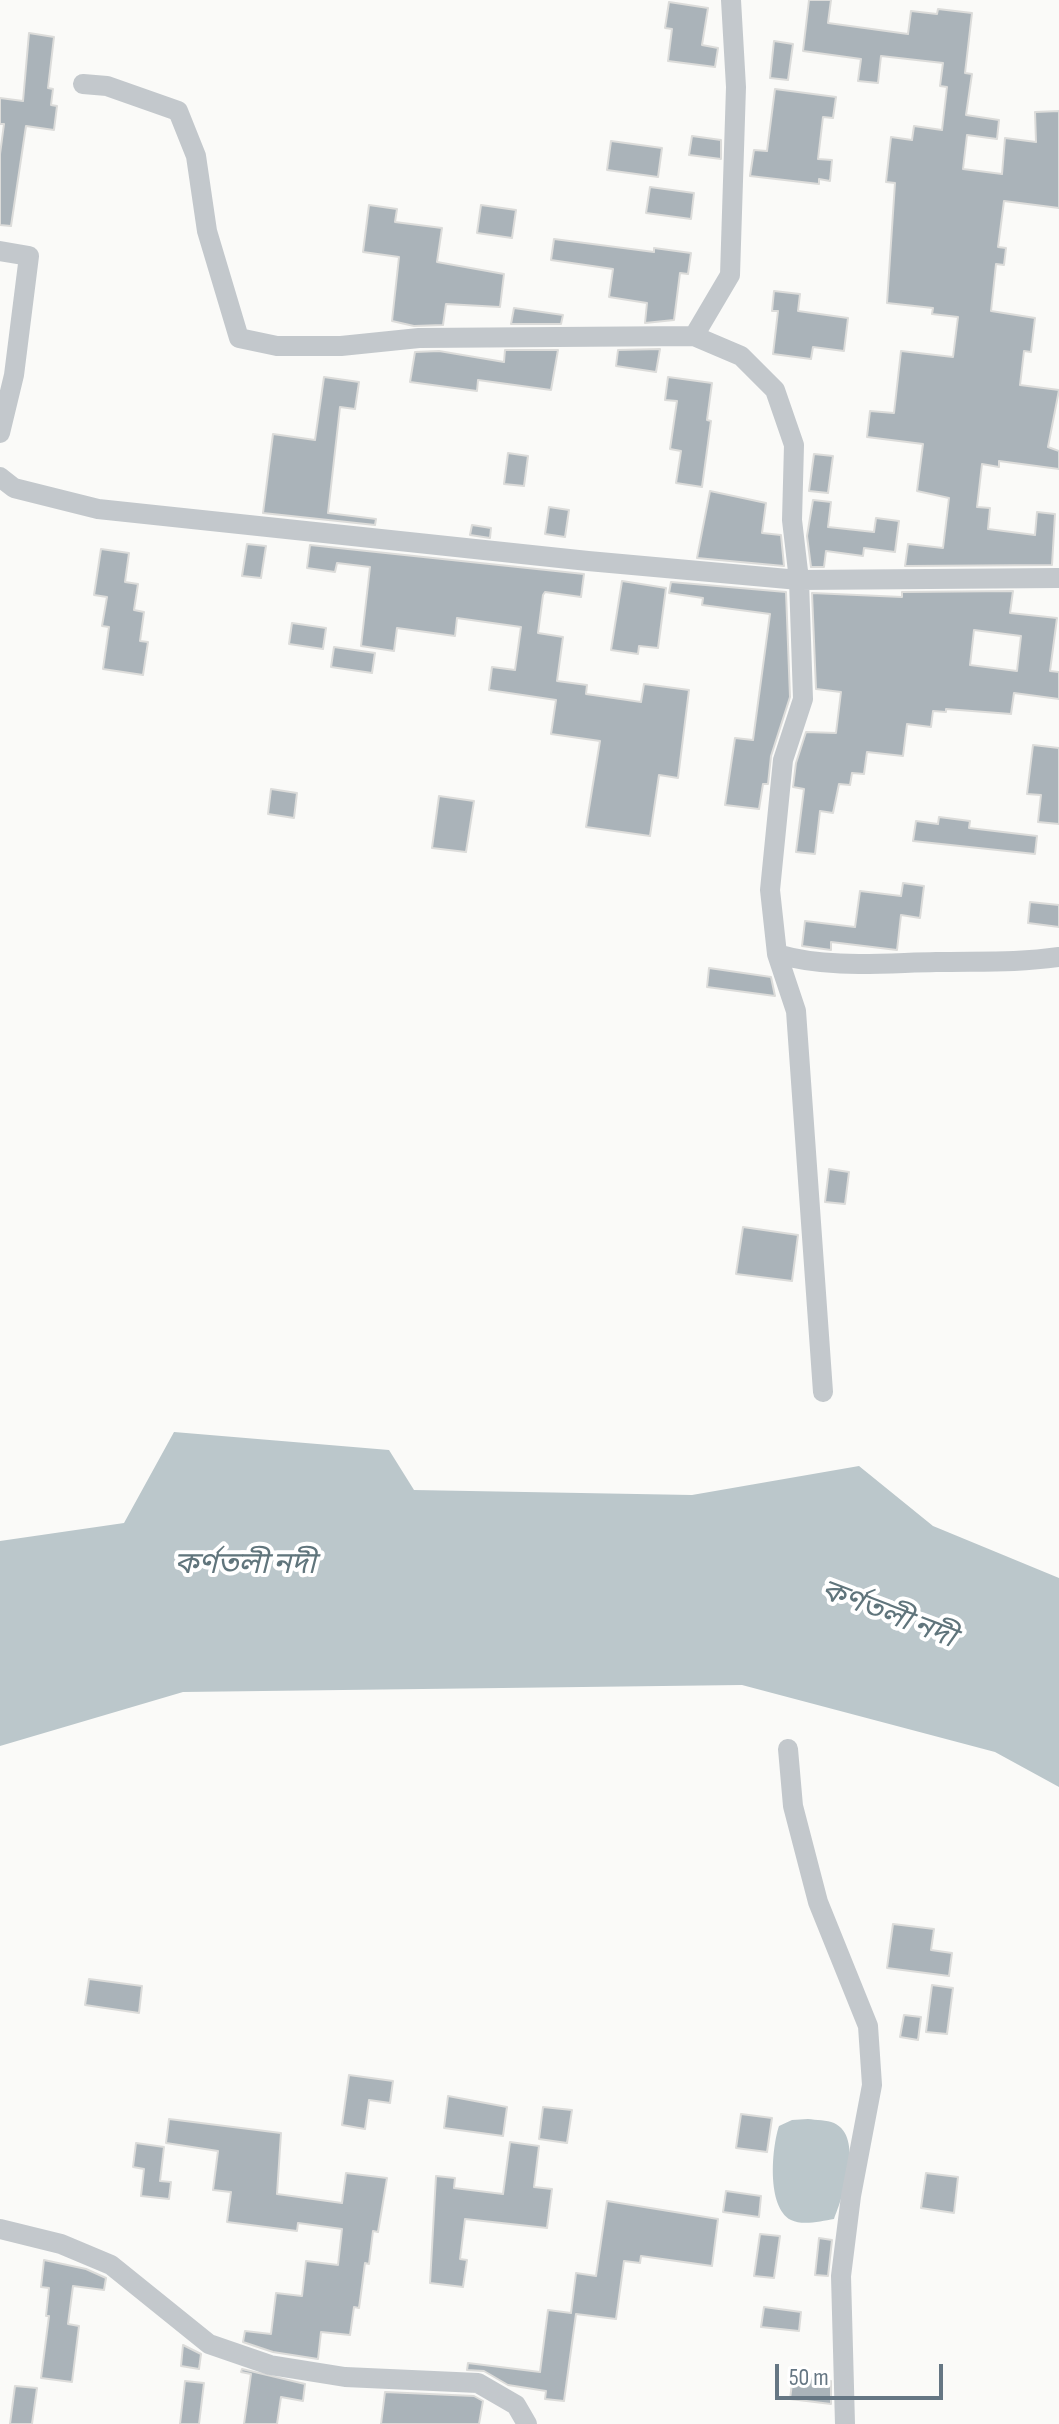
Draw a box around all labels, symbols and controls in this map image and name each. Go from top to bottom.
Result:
water label: কর্ণতলী নদী [174,1547,316,1583]
water label: কর্ণতলী নদী [816,1573,960,1657]
scale bar [779,2348,947,2398]
text: 50 m [789,2363,829,2392]

